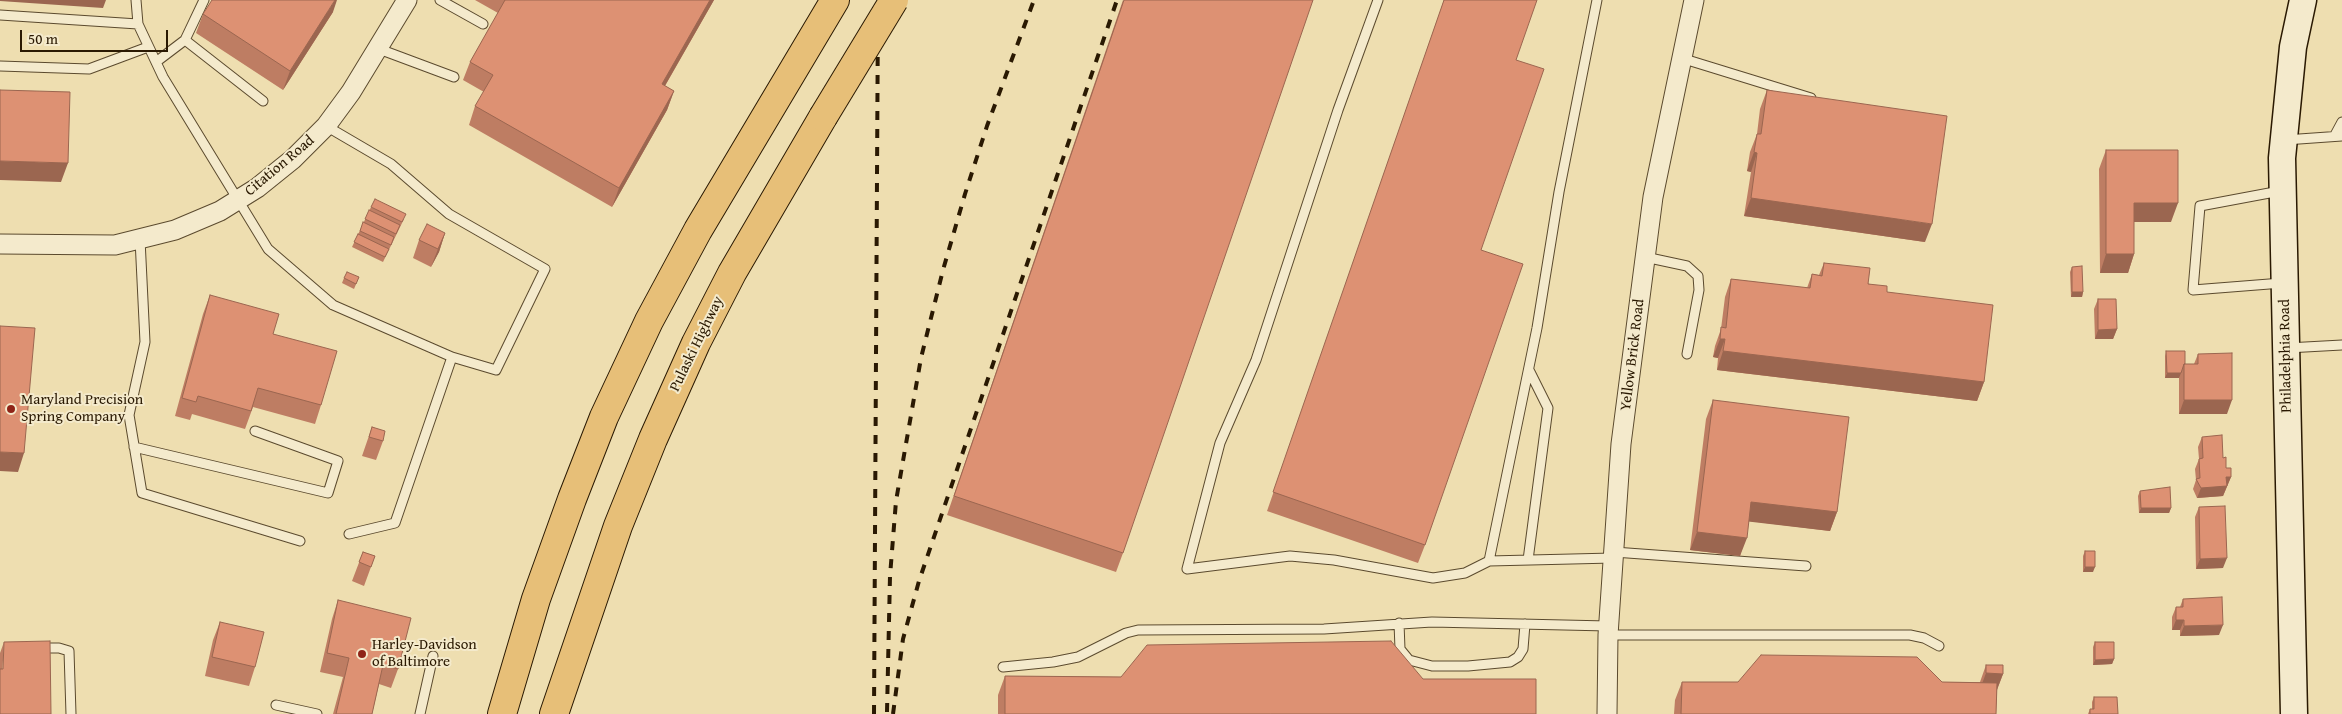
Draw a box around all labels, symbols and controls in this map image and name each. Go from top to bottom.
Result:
scale bar [22,20,170,52]
text: 50 m [28,28,58,49]
street label: Citation Road [242,132,318,200]
street label: Pulaski Highway [666,293,728,395]
street label: Yellow Brick Road [1617,298,1649,412]
street label: Philadelphia Road [2276,299,2296,413]
place label: Maryland Precision Spring Company [21,391,143,426]
marker: Maryland Precision Spring Company [5,403,17,415]
place label: Harley-Davidson of Baltimore [372,636,477,671]
marker: Harley-Davidson of Baltimore [356,648,368,660]

